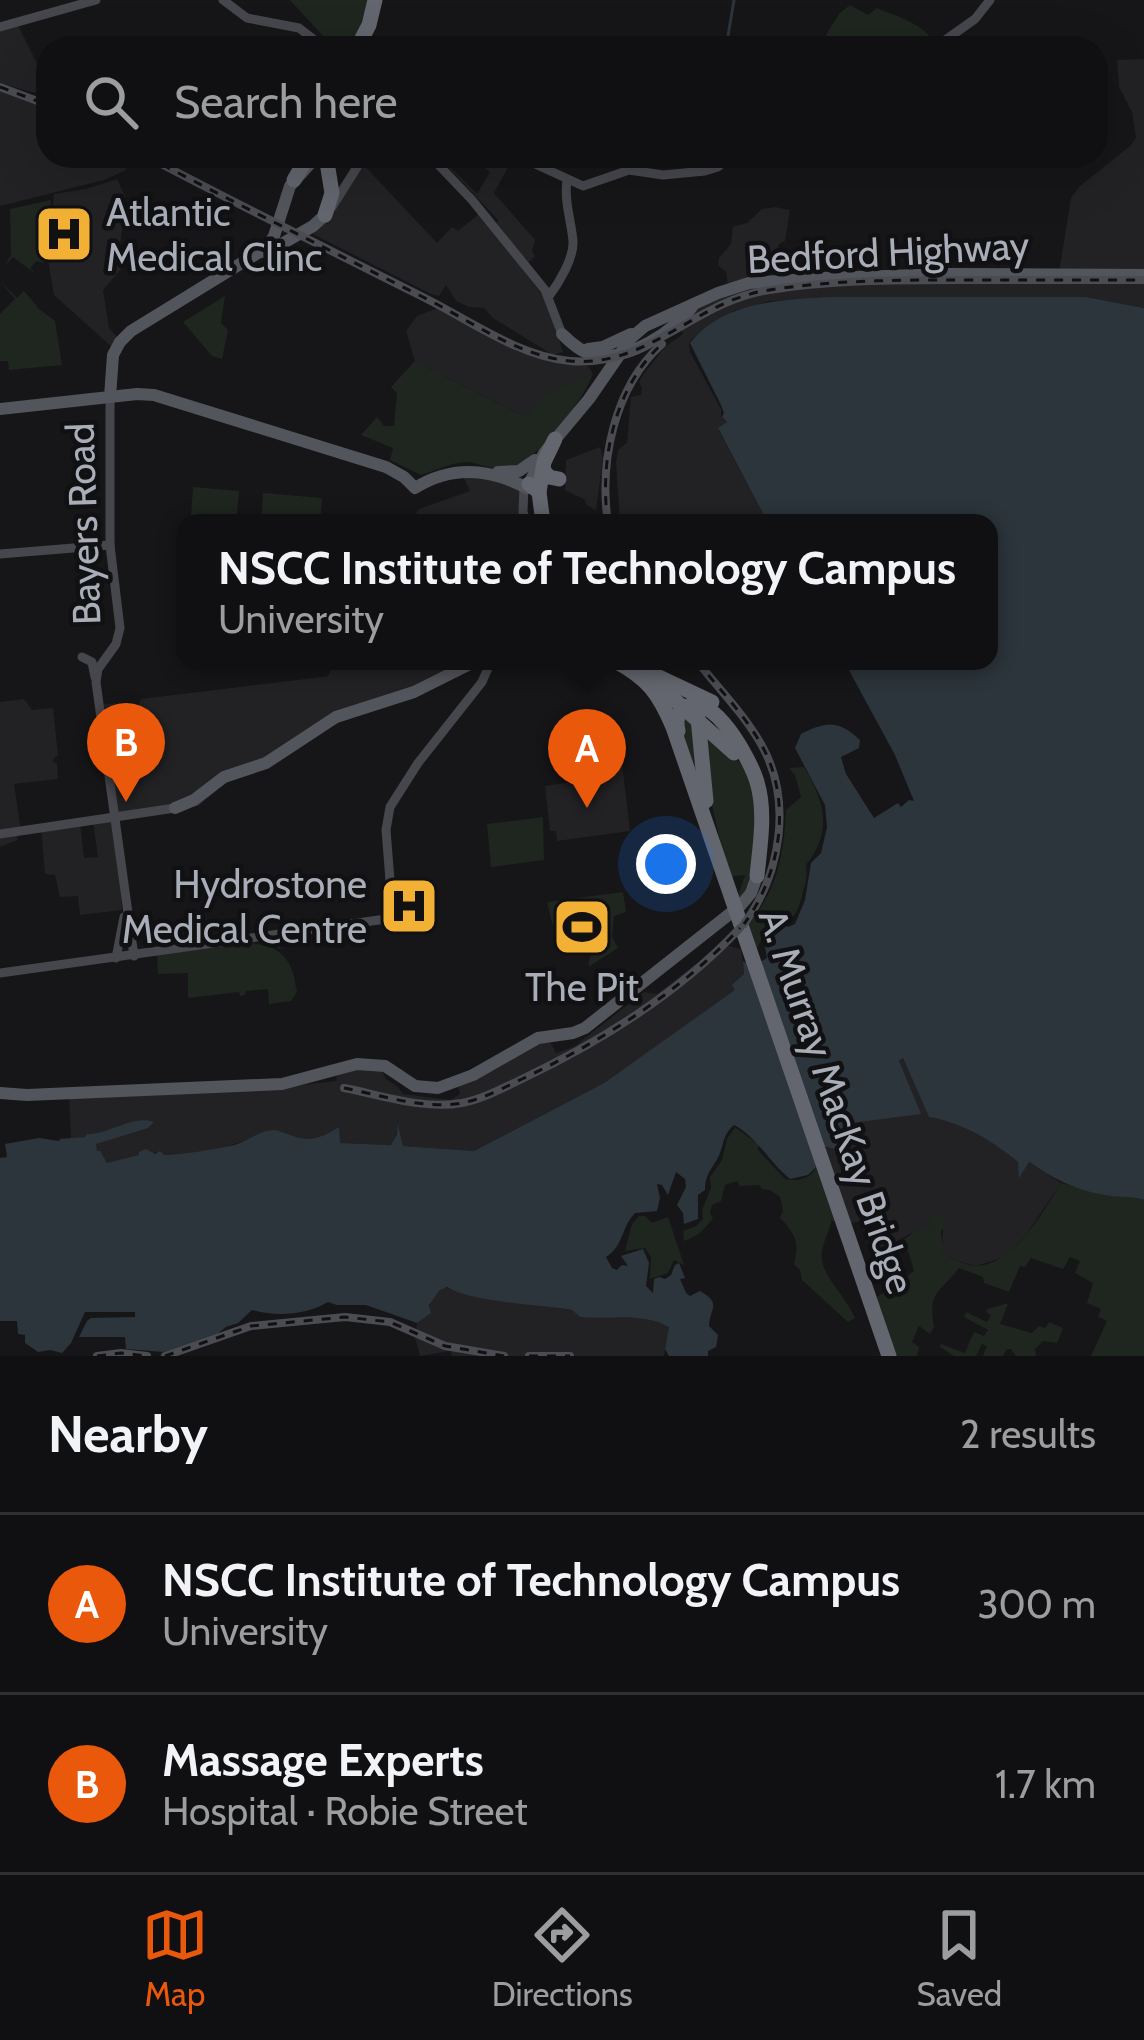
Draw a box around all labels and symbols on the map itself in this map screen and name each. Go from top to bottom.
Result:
place label: Atlantic Medical Clinc [106,188,323,281]
hospital icon: Atlantic Medical Clinc [33,203,95,265]
street label: Bedford Highway [746,221,1031,283]
street label: Bayers Road [55,422,111,626]
pin: B [87,703,165,802]
pin: A [548,709,626,808]
your location [636,834,696,894]
place label: Hydrostone Medical Centre [122,860,367,953]
hospital icon: Hydrostone Medical Centre [378,875,440,937]
sports icon: The Pit [551,896,613,958]
street label: A. Murray MacKay Bridge [749,902,925,1300]
place label: The Pit [525,963,639,1011]

